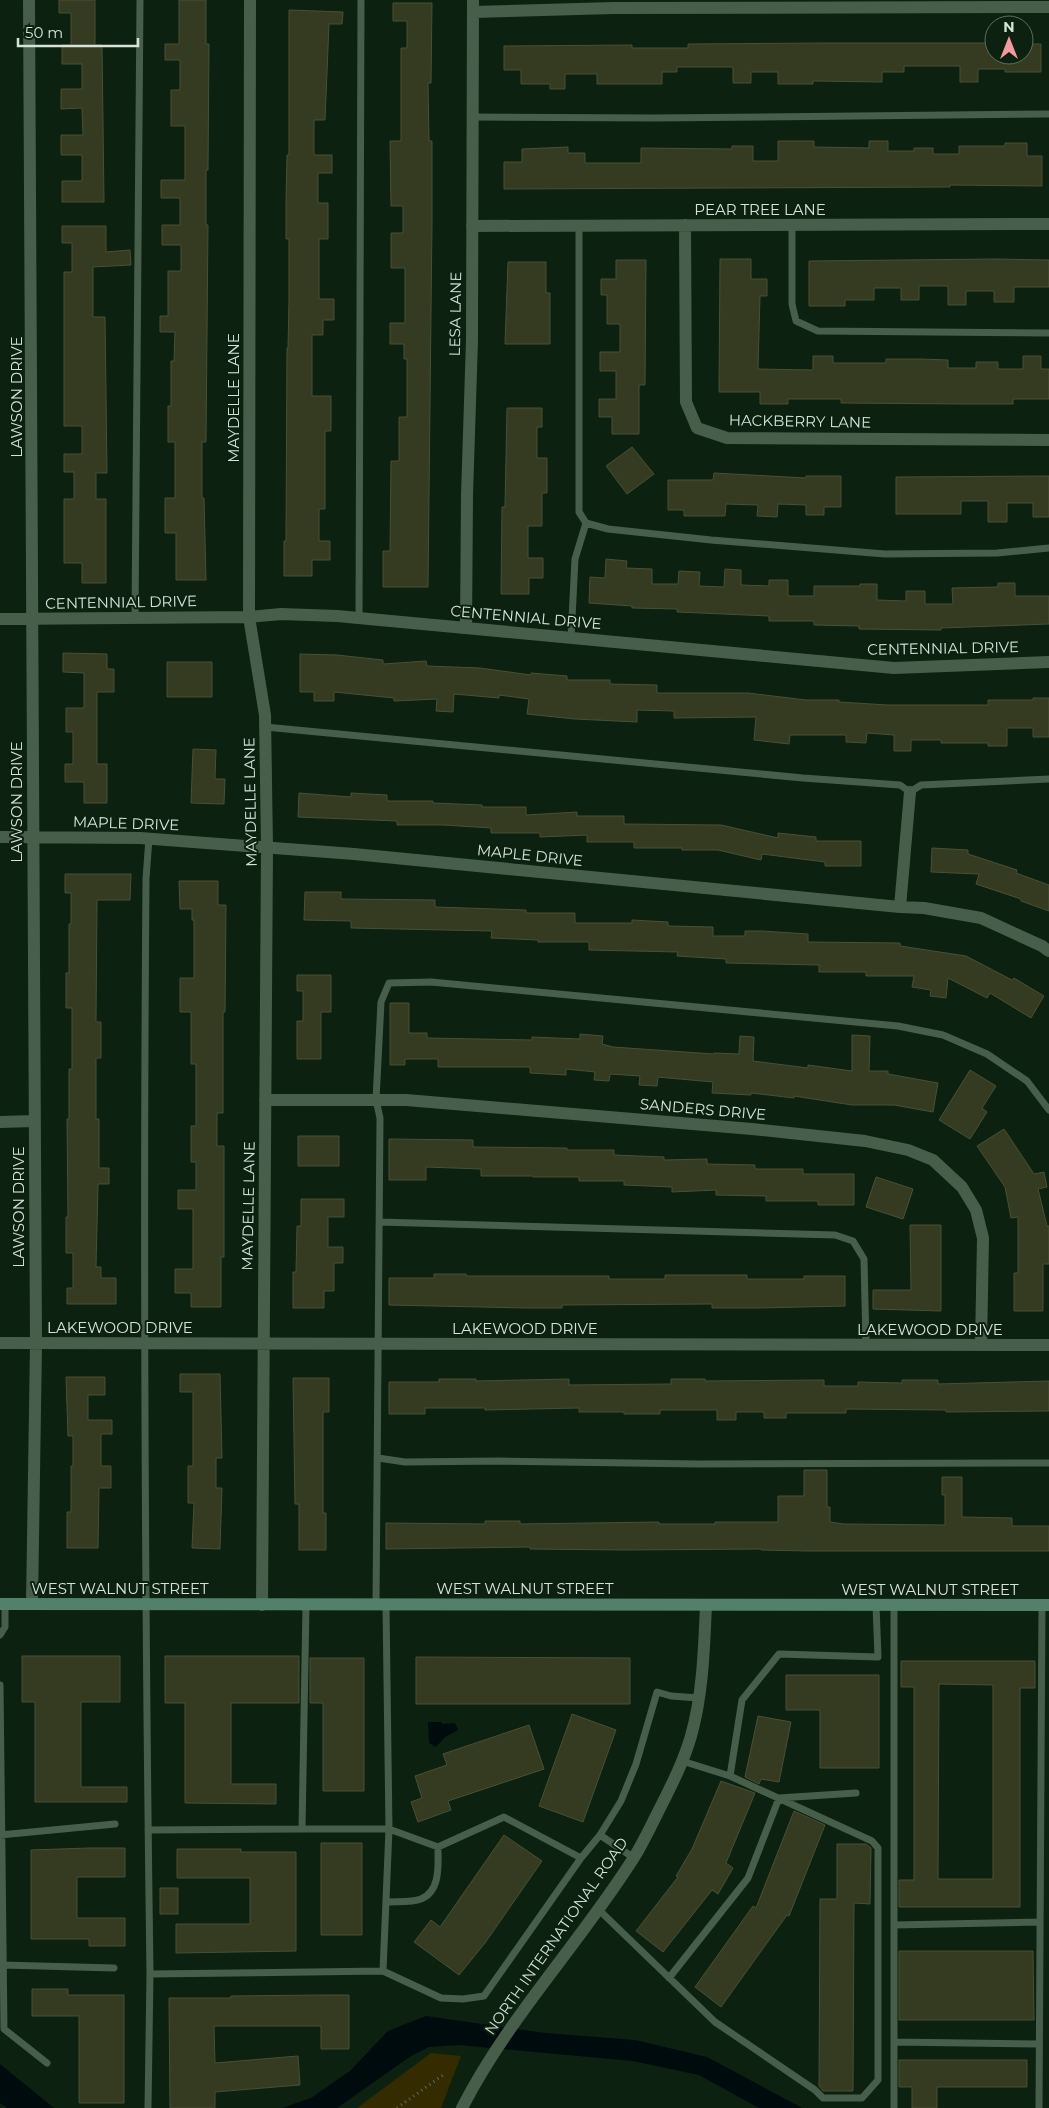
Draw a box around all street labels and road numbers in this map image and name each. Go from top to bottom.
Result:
street label: PEAR TREE LANE [694,200,826,219]
street label: LESA LANE [445,272,465,356]
street label: MAYDELLE LANE [224,333,243,463]
street label: LAWSON DRIVE [7,336,26,458]
street label: HACKBERRY LANE [729,410,871,432]
street label: CENTENNIAL DRIVE [45,591,197,613]
street label: CENTENNIAL DRIVE [450,601,602,633]
street label: CENTENNIAL DRIVE [867,637,1019,659]
street label: MAYDELLE LANE [239,737,261,867]
street label: LAWSON DRIVE [7,741,26,863]
street label: MAPLE DRIVE [73,812,179,834]
street label: MAPLE DRIVE [476,840,584,870]
street label: SANDERS DRIVE [639,1094,767,1124]
street label: MAYDELLE LANE [237,1141,259,1271]
street label: LAWSON DRIVE [9,1146,28,1268]
street label: LAKEWOOD DRIVE [47,1318,193,1337]
street label: LAKEWOOD DRIVE [452,1319,598,1338]
street label: LAKEWOOD DRIVE [857,1320,1003,1339]
street label: WEST WALNUT STREET [31,1579,209,1598]
street label: WEST WALNUT STREET [436,1579,614,1598]
street label: WEST WALNUT STREET [841,1580,1019,1599]
street label: NORTH INTERNATIONAL ROAD [480,1834,632,2038]

